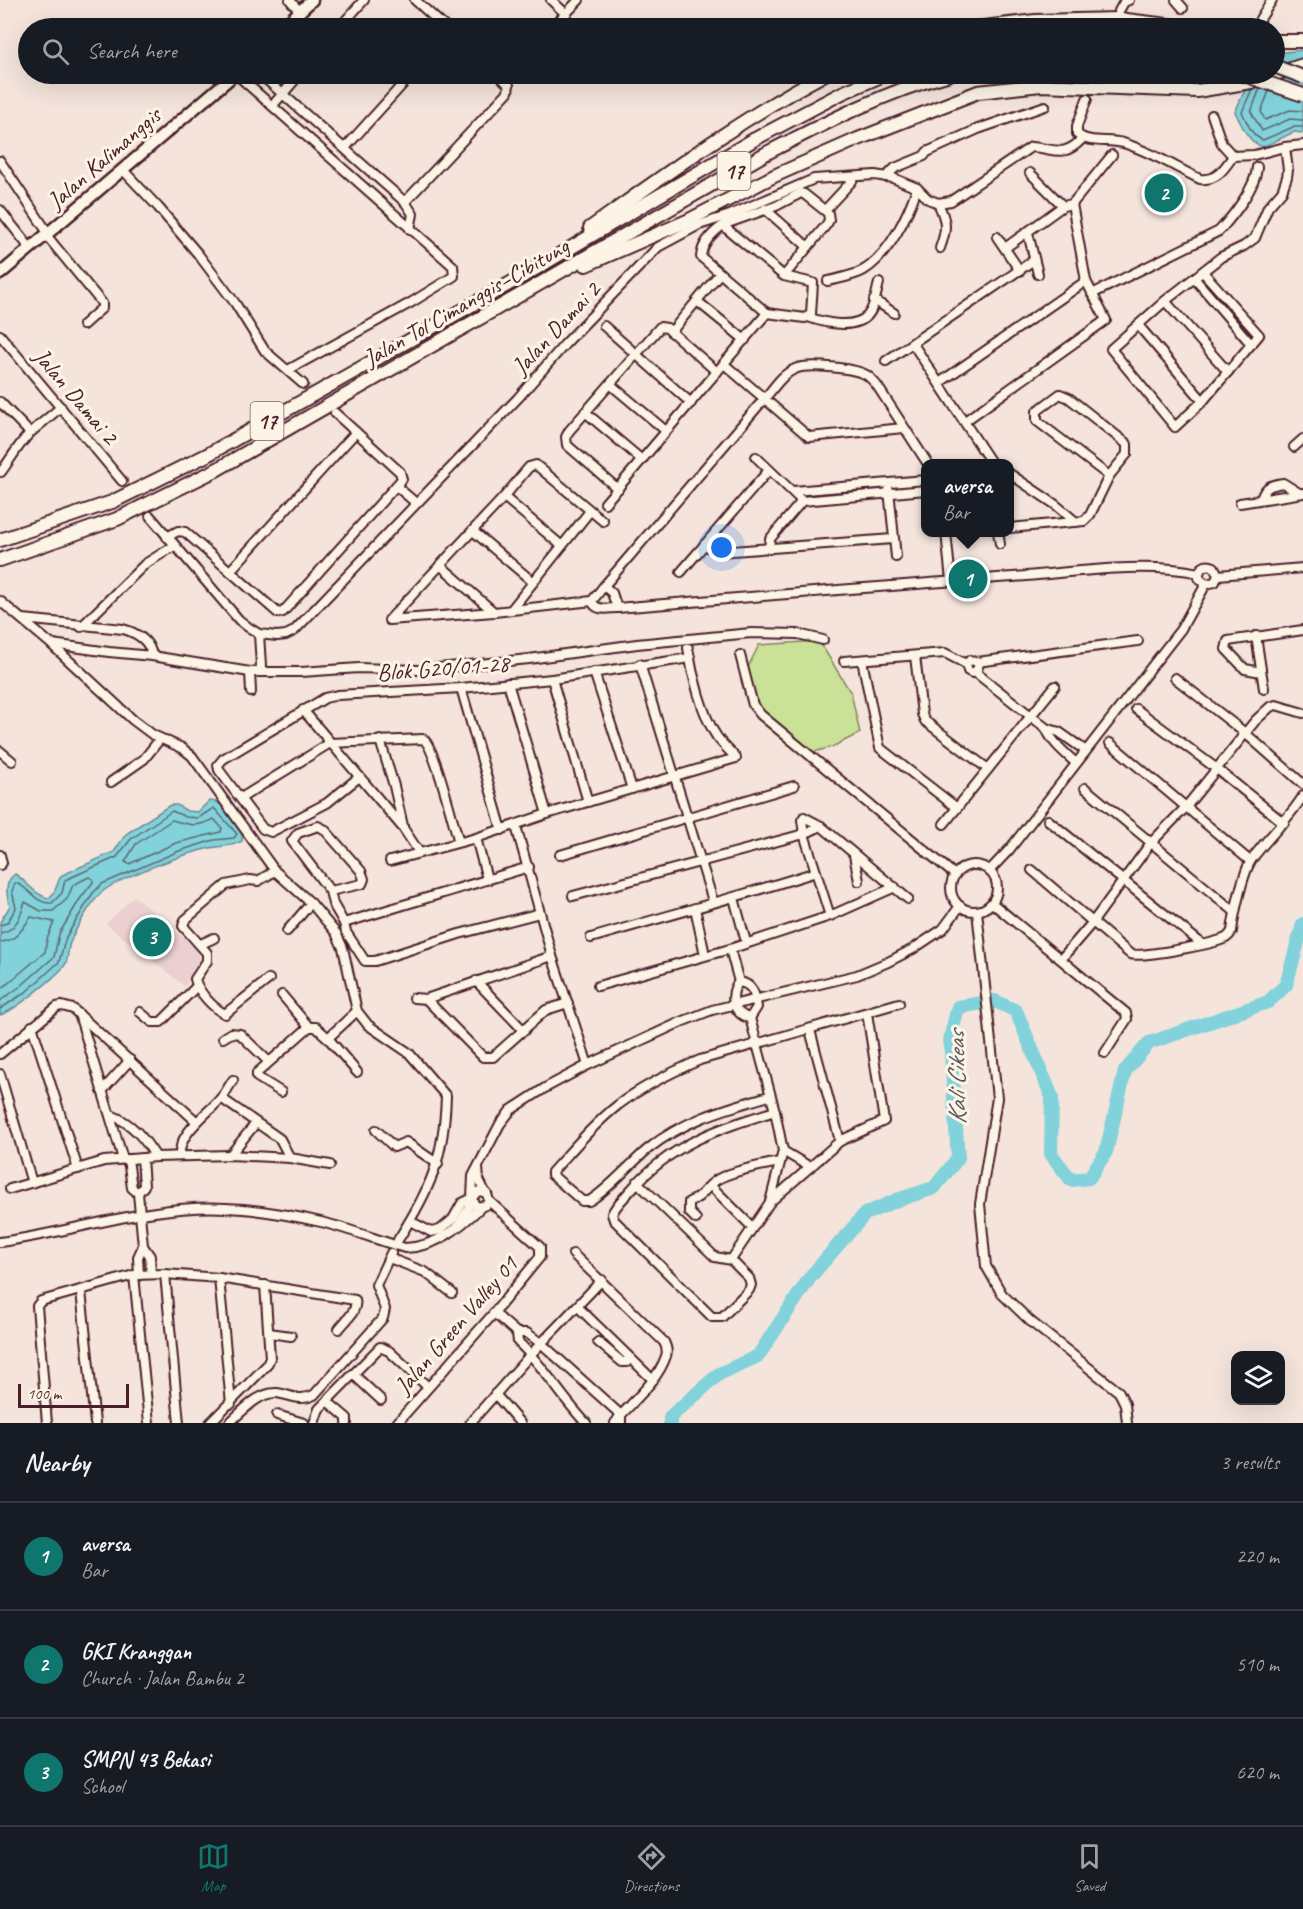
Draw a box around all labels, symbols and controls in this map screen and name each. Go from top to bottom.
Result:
search box [18,18,1285,84]
icon: search [39,35,72,68]
text: Search here [87,37,177,65]
street label: Jalan Kalimanggis [40,99,168,216]
road number: 17 [718,152,750,190]
pin: 2 [1144,170,1184,216]
street label: Jalan Tol Cimanggis–Cibitung [357,230,575,374]
street label: Jalan Damai 2 [505,274,608,382]
street label: Jalan Damai 2 [26,341,126,452]
road number: 17 [250,402,284,440]
popup [921,459,1014,537]
text: aversa [943,472,992,500]
text: Bar [943,500,969,525]
your location [707,533,736,562]
pin: 1 [948,556,988,602]
street label: Blok G20/01-28 [376,648,512,688]
pin: 3 [132,914,172,960]
water label: Kali Cikeas [939,1027,974,1125]
street label: Jalan Green Valley 01 [387,1249,525,1401]
map controls [1231,1351,1285,1405]
button: layers [1231,1351,1285,1405]
scale bar [18,1381,129,1408]
text: 100 m [27,1384,61,1404]
text: Nearby [24,1446,89,1479]
text: 3 results [1220,1450,1279,1475]
text: aversa [81,1530,130,1558]
text: 1 [39,1544,48,1569]
text: 220 m [1236,1544,1279,1569]
text: Bar [81,1558,107,1583]
text: GKI Kranggan [81,1638,191,1666]
text: 2 [39,1652,48,1677]
text: 510 m [1236,1652,1279,1677]
text: Church · Jalan Bambu 2 [81,1666,244,1691]
text: SMPN 43 Bekasi [81,1746,210,1774]
text: 3 [39,1760,48,1785]
text: 620 m [1236,1760,1279,1785]
text: School [81,1774,124,1799]
tab: Map [197,1840,230,1896]
tab: Directions [624,1840,679,1896]
tab: Saved [1073,1840,1106,1896]

